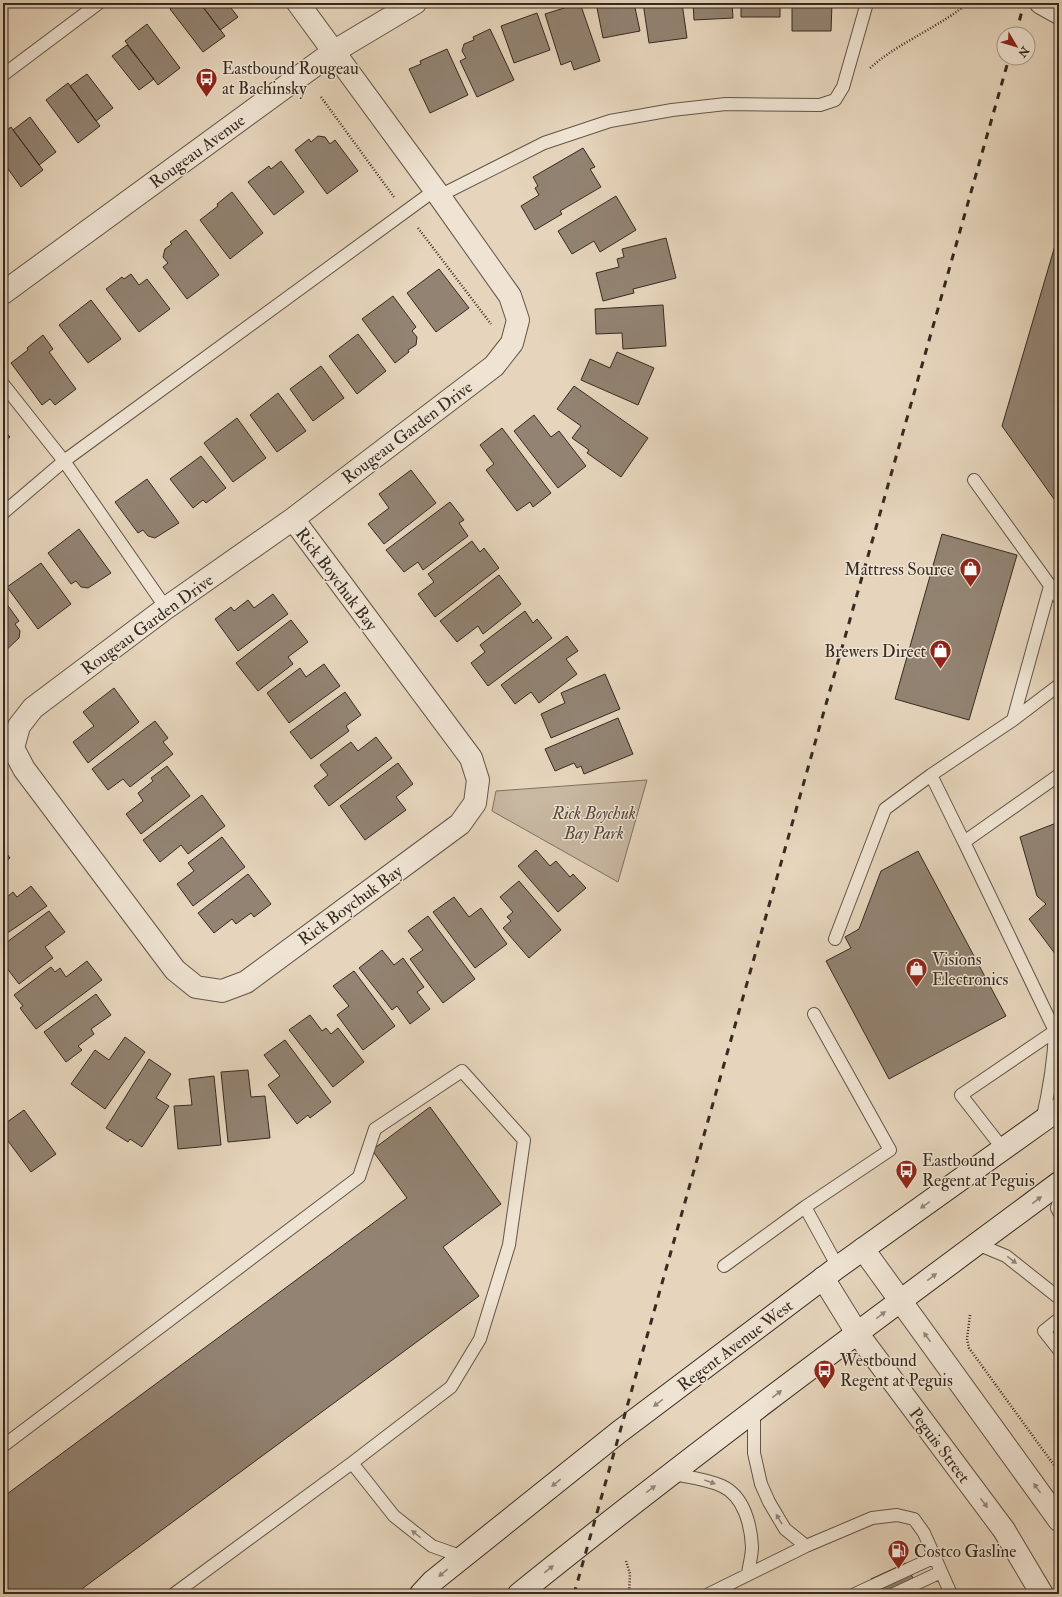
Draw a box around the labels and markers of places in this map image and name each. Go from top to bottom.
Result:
place label: Eastbound Rougeau at Bachinsky [222,58,359,100]
bus stop icon: Eastbound Rougeau at Bachinsky [194,65,220,98]
shop icon: Mattress Source [957,556,983,589]
place label: Mattress Source [844,559,954,580]
shop icon: Brewers Direct [928,638,954,671]
place label: Brewers Direct [824,641,926,662]
place label: Visions Electronics [932,949,1009,990]
shop icon: Visions Electronics [903,956,929,989]
place label: Eastbound Regent at Peguis [922,1150,1035,1191]
bus stop icon: Eastbound Regent at Peguis [893,1157,919,1190]
place label: Westbound Regent at Peguis [839,1350,953,1391]
bus stop icon: Westbound Regent at Peguis [811,1357,837,1390]
fuel station icon: Costco Gasline [886,1538,912,1571]
place label: Costco Gasline [914,1541,1016,1562]

